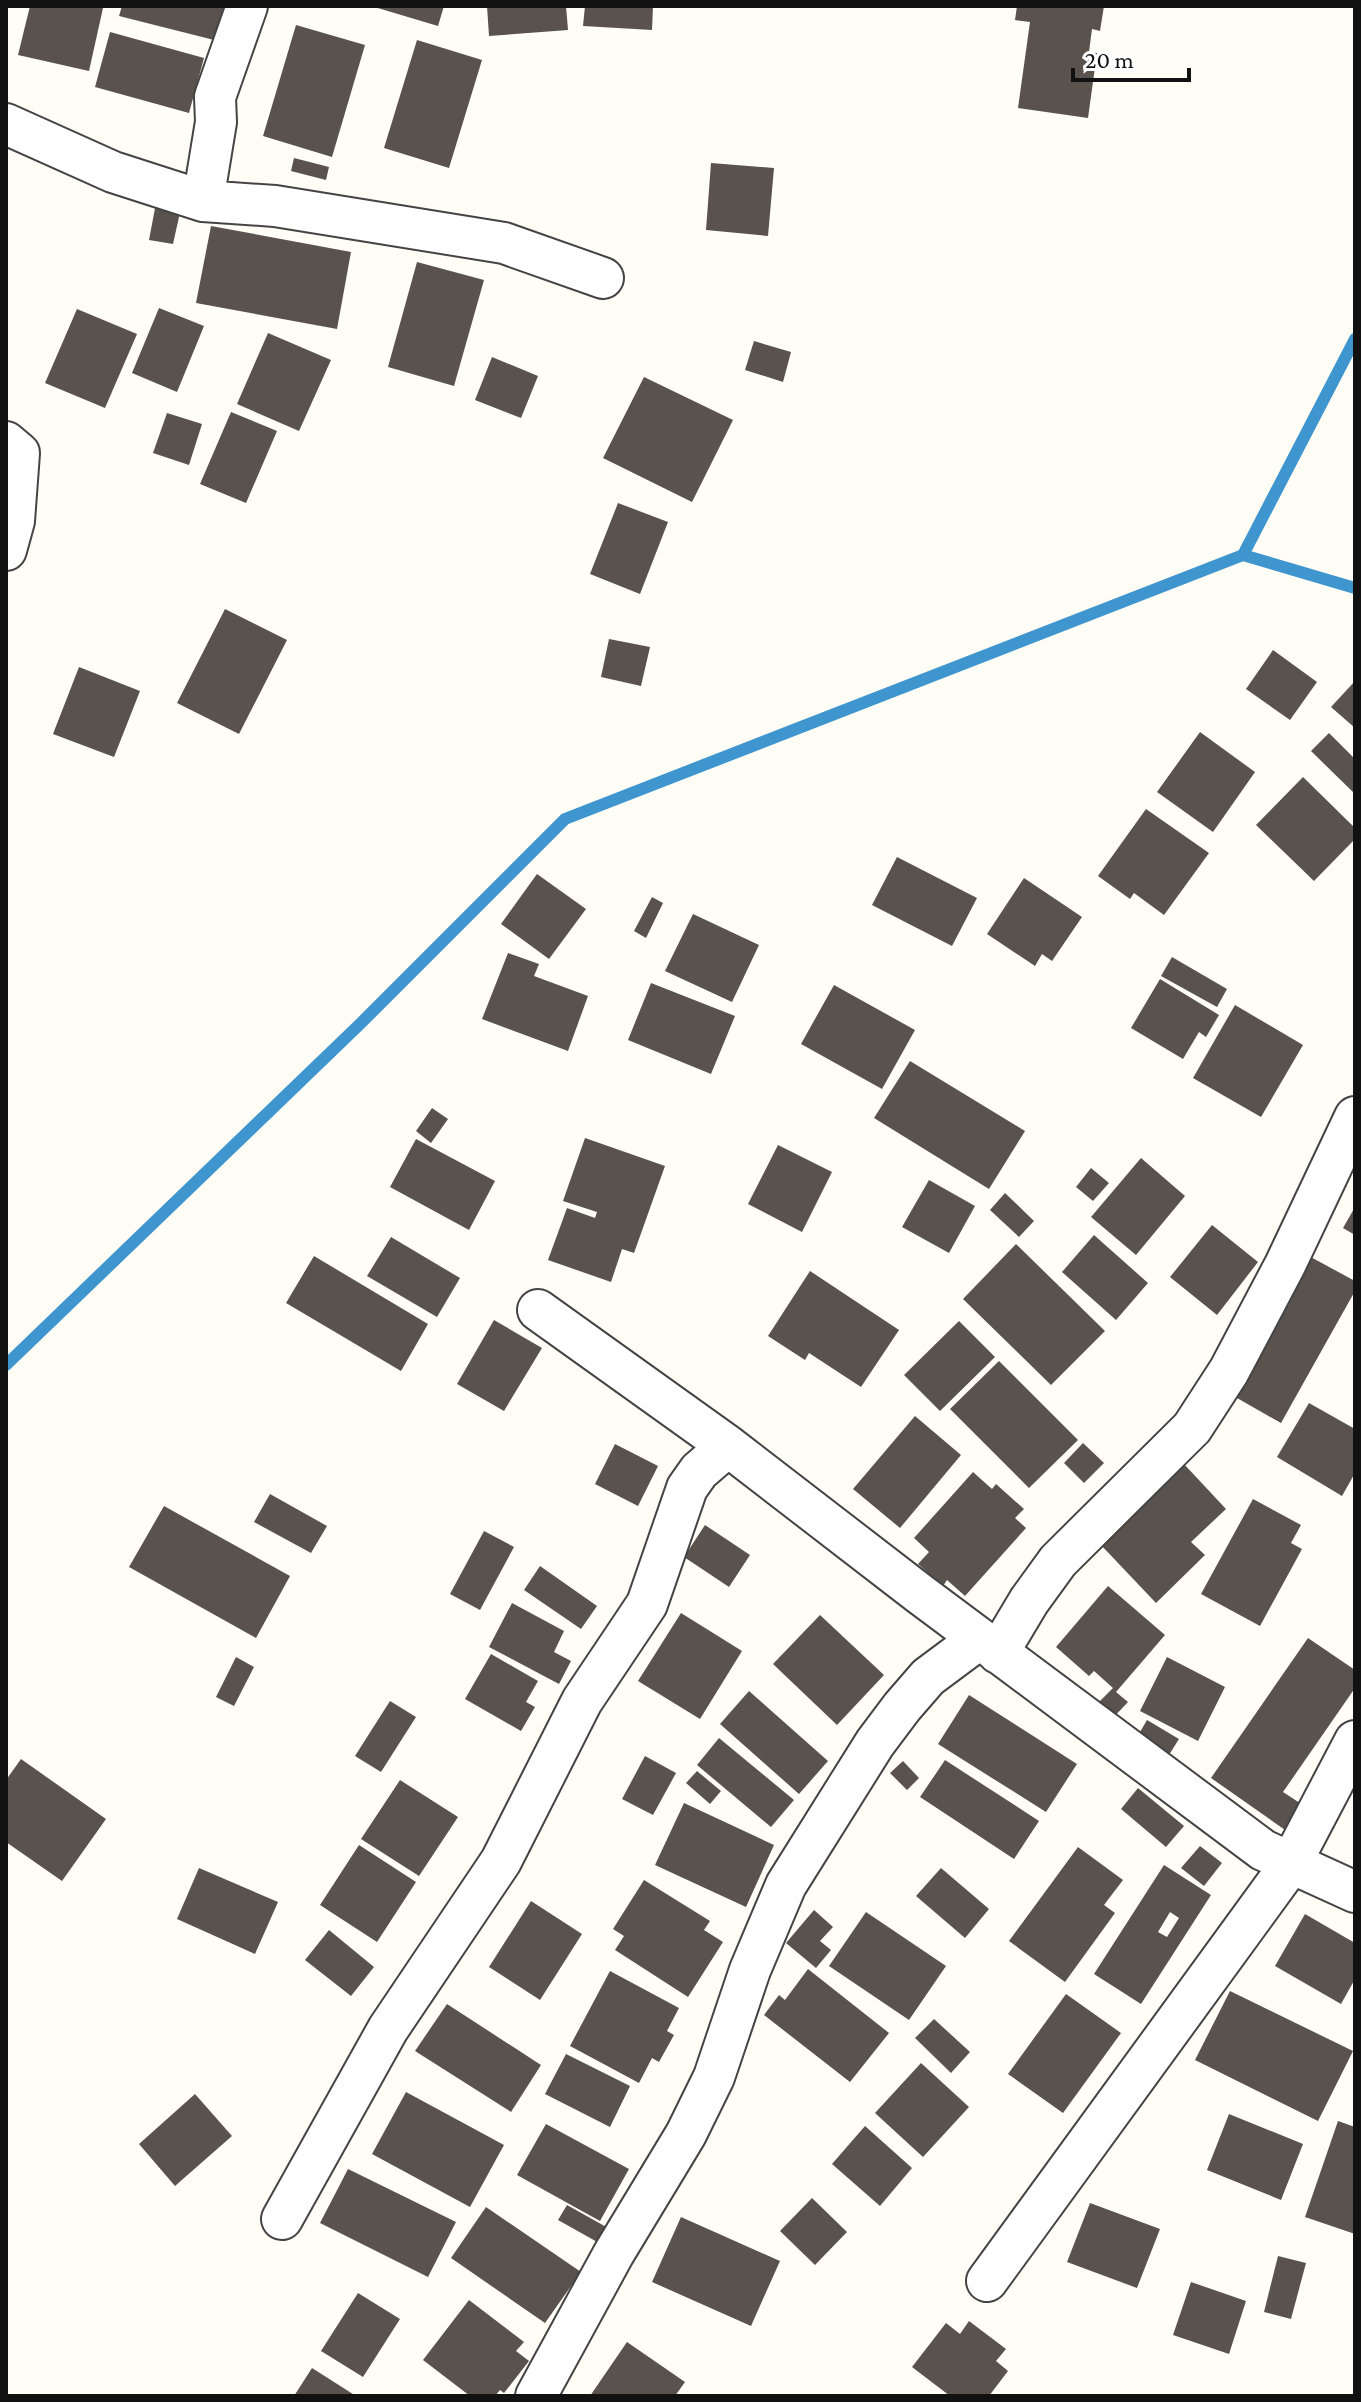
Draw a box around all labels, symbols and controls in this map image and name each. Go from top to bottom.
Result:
scale bar [1073,32,1189,82]
text: 20 m [1085,46,1134,73]

